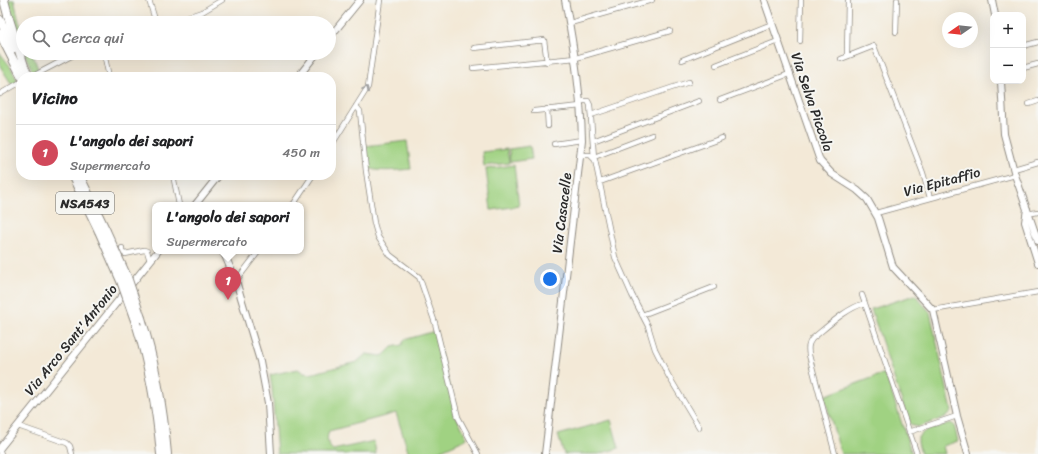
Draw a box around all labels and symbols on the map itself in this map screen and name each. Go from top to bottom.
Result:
north arrow [942,12,978,48]
street label: Via Selva Piccola [783,49,841,155]
one-way arrow [361,86,369,93]
street label: Via Epitaffio [901,160,983,204]
street label: Via Casacelle [545,171,579,255]
road number: NSA543 [56,192,114,214]
pin: 1 [215,267,241,300]
your location [540,269,560,289]
street label: Via Arco Sant'Antonio [18,278,124,401]

